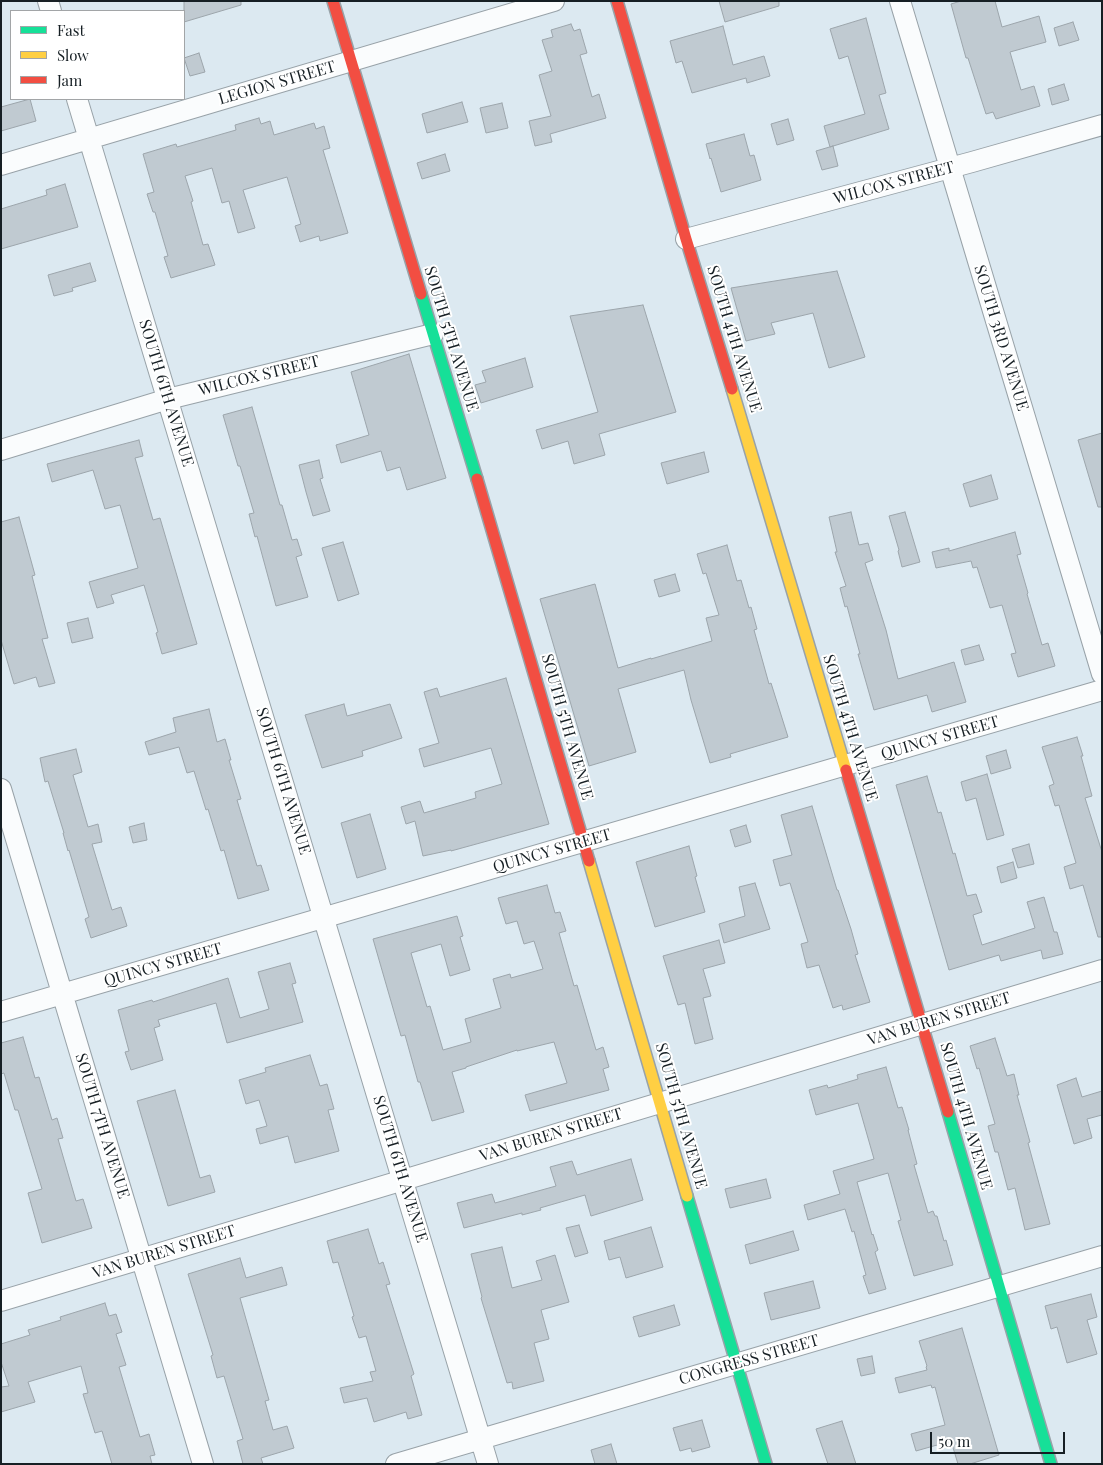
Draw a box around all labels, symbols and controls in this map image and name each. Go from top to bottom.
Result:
legend [10,10,185,100]
text: Fast [57,20,85,40]
text: Slow [57,45,89,65]
street label: LEGION STREET [216,57,338,109]
text: Jam [57,70,82,90]
street label: WILCOX STREET [831,158,957,208]
street label: SOUTH 4TH AVENUE [703,263,765,415]
street label: SOUTH 3RD AVENUE [970,263,1032,413]
street label: SOUTH 5TH AVENUE [420,264,482,414]
street label: SOUTH 6TH AVENUE [134,317,198,469]
street label: WILCOX STREET [196,352,322,400]
street label: SOUTH 5TH AVENUE [537,652,597,802]
street label: SOUTH 4TH AVENUE [819,652,881,804]
street label: SOUTH 6TH AVENUE [251,705,315,857]
street label: QUINCY STREET [879,712,1001,764]
street label: QUINCY STREET [491,825,613,877]
street label: QUINCY STREET [102,939,224,991]
street label: VAN BUREN STREET [865,988,1013,1050]
street label: SOUTH 4TH AVENUE [936,1040,996,1192]
street label: SOUTH 5TH AVENUE [651,1041,711,1191]
street label: SOUTH 7TH AVENUE [71,1051,133,1201]
street label: SOUTH 6TH AVENUE [368,1093,432,1245]
street label: VAN BUREN STREET [477,1104,625,1166]
street label: VAN BUREN STREET [90,1221,238,1283]
street label: CONGRESS STREET [677,1331,821,1389]
scale bar [933,1422,1068,1454]
text: 50 m [938,1431,970,1451]

